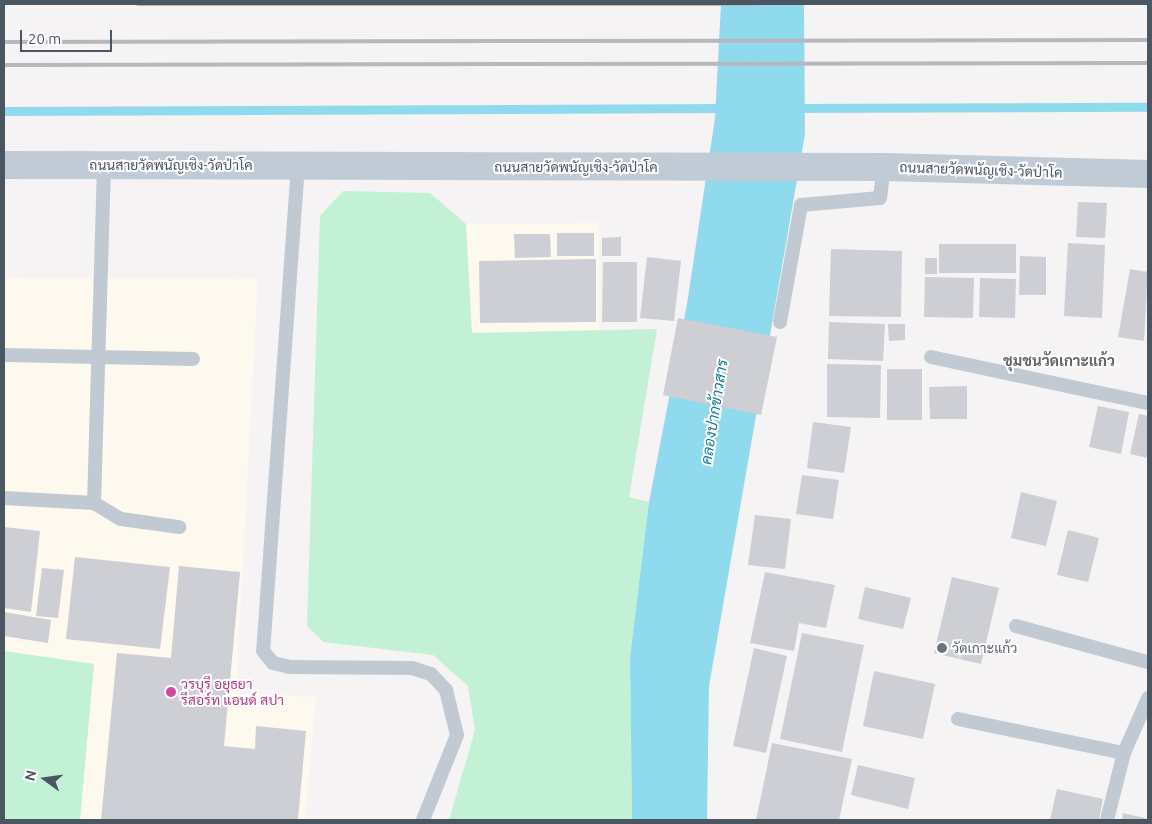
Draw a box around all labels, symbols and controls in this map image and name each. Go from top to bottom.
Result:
scale bar [22,20,115,52]
text: 20 m [28,30,61,47]
street label: ถนนสายวัดพนัญเชิง-วัดป่าโค [89,157,253,173]
street label: ถนนสายวัดพนัญเชิง-วัดป่าโค [494,159,658,175]
street label: ถนนสายวัดพนัญเชิง-วัดป่าโค [899,159,1063,181]
district label: ชุมชนวัดเกาะแก้ว [1003,352,1115,370]
water label: คลองปากข้าวสาร [697,358,731,466]
place label: วัดเกาะแก้ว [952,640,1017,656]
marker: วัดเกาะแก้ว [936,642,948,654]
place label: วรบุรี อยุธยา รีสอร์ท แอนด์ สปา [181,676,284,709]
marker: วรบุรี อยุธยา รีสอร์ท แอนด์ สปา [165,686,177,698]
north arrow [20,754,70,804]
text: N [21,768,39,782]

